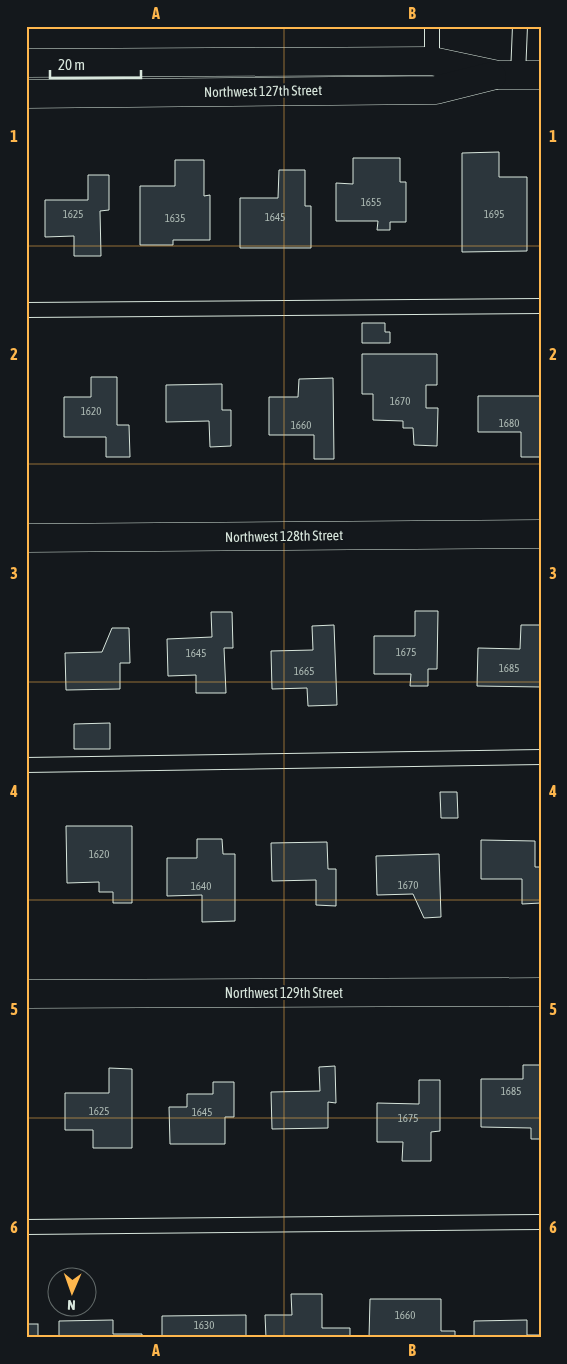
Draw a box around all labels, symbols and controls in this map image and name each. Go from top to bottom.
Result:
text: A [151,4,160,22]
text: B [408,4,416,22]
scale bar [50,48,141,80]
text: 20 m [58,56,85,73]
street label: Northwest 127th Street [204,82,322,100]
text: 1 [10,127,18,145]
text: 1 [549,127,557,145]
house number: 1655 [361,196,381,208]
house number: 1625 [63,208,83,220]
house number: 1695 [484,208,504,220]
house number: 1645 [265,211,285,223]
house number: 1635 [165,212,185,224]
text: 2 [10,345,18,363]
text: 2 [549,345,557,363]
house number: 1670 [390,395,410,407]
house number: 1620 [81,405,101,417]
house number: 1680 [499,417,519,429]
house number: 1660 [291,419,311,431]
street label: Northwest 128th Street [225,527,343,545]
text: 3 [10,564,18,582]
text: 3 [549,564,557,582]
house number: 1675 [396,646,416,658]
house number: 1645 [186,647,206,659]
house number: 1685 [499,662,519,674]
house number: 1665 [294,665,314,677]
text: 4 [9,782,18,800]
text: 4 [548,782,557,800]
house number: 1620 [89,848,109,860]
house number: 1670 [398,879,418,891]
house number: 1640 [191,880,211,892]
street label: Northwest 129th Street [225,985,343,1001]
text: 5 [10,1000,18,1018]
text: 5 [549,1000,557,1018]
house number: 1685 [501,1085,521,1097]
house number: 1625 [89,1105,109,1117]
house number: 1645 [192,1106,212,1118]
house number: 1675 [398,1112,418,1124]
text: 6 [10,1218,18,1236]
text: 6 [549,1218,557,1236]
north arrow [48,1266,98,1316]
text: N [67,1297,76,1313]
house number: 1660 [395,1309,415,1321]
house number: 1630 [194,1319,214,1331]
text: A [151,1341,160,1359]
text: B [408,1341,416,1359]

